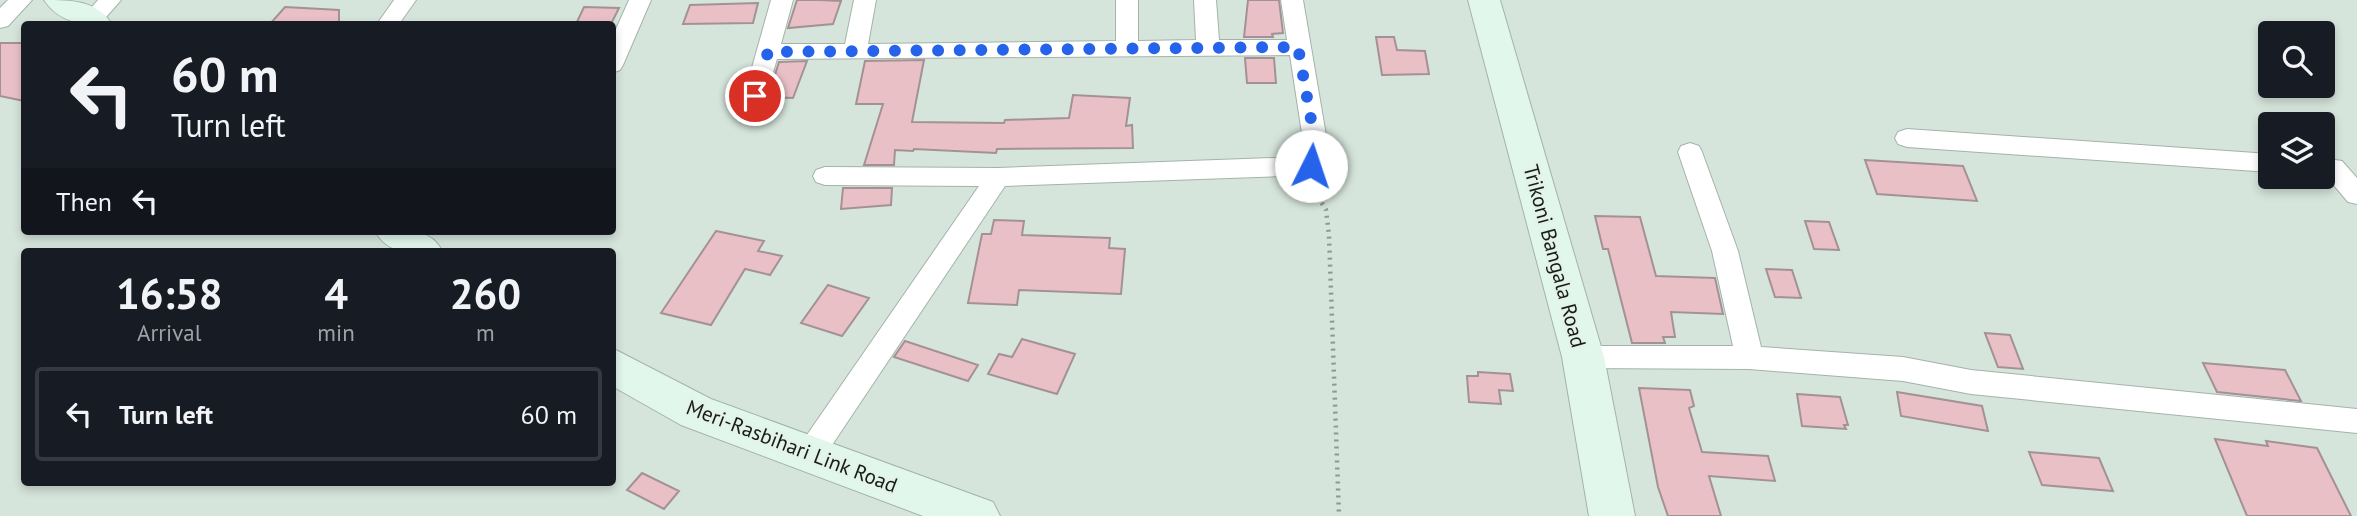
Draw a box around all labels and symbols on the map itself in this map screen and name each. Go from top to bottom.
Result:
pin [725,66,785,126]
position arrow [1274,129,1348,203]
street label: Trikoni Bangala Road [1518,161,1592,351]
street label: Meri-Rasbihari Link Road [683,393,901,499]

